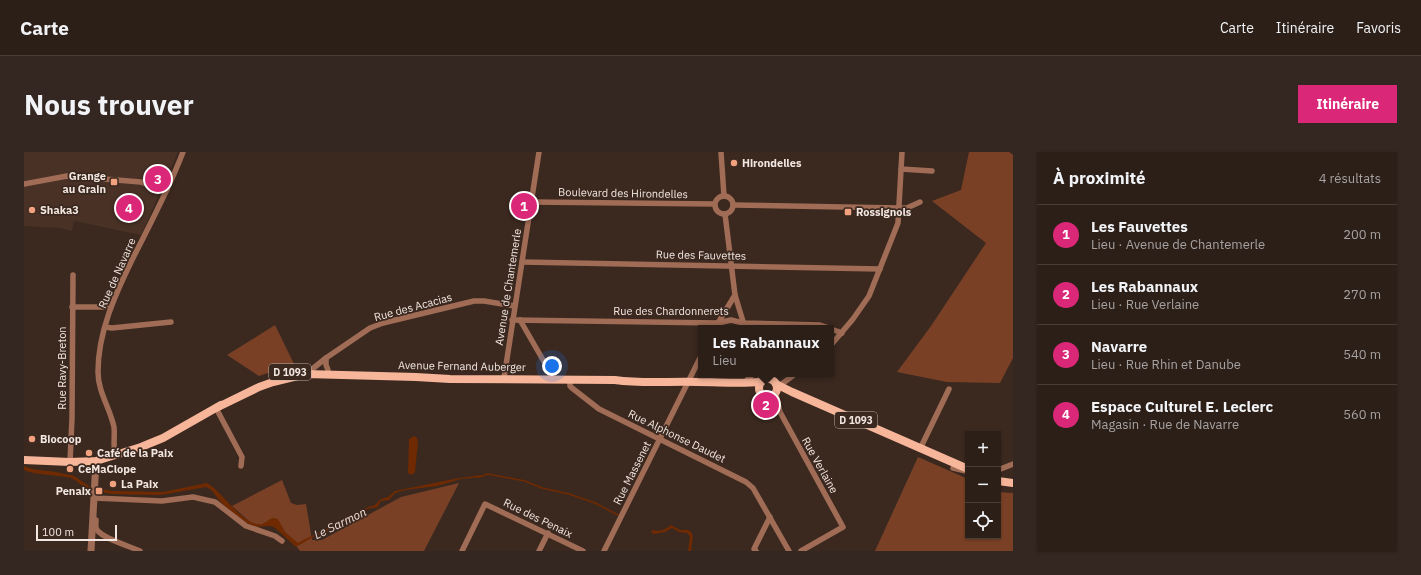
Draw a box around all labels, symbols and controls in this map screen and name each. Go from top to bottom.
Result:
text: Carte [20,16,69,40]
text: Carte [1220,19,1254,37]
text: Itinéraire [1276,19,1334,37]
text: Favoris [1356,19,1401,37]
button: Itinéraire [1298,85,1397,123]
text: Nous trouver [24,86,194,123]
place label: Hirondelles [742,156,802,170]
marker: Hirondelles [729,158,739,168]
pin: 3 [145,164,171,194]
text: À proximité [1053,167,1146,189]
place label: Grange au Grain [62,169,106,196]
text: 4 résultats [1319,170,1381,187]
marker: Grange au Grain [109,177,119,187]
street label: Boulevard des Hirondelles [558,185,688,201]
pin: 1 [511,191,537,221]
pin: 4 [116,193,142,223]
place label: Shaka3 [40,203,79,217]
marker: Shaka3 [27,205,37,215]
place label: Rossignols [856,205,912,219]
marker: Rossignols [843,207,853,217]
text: Les Fauvettes [1091,217,1188,236]
text: 1 [1062,226,1070,243]
text: 200 m [1343,226,1381,243]
street label: Avenue de Chantemerle [492,228,524,346]
street label: Rue de Navarre [95,236,139,310]
text: Lieu · Avenue de Chantemerle [1091,236,1265,253]
street label: Rue des Fauvettes [656,247,746,263]
text: Les Rabannaux [1091,277,1198,296]
text: 2 [1062,286,1070,303]
text: 270 m [1343,286,1381,303]
street label: Rue des Acacias [372,290,454,324]
text: Lieu · Rue Verlaine [1091,296,1199,313]
street label: Rue des Chardonnerets [613,304,729,318]
popup [698,325,834,377]
street label: Rue Ravy-Breton [55,326,69,410]
text: Les Rabannaux [712,333,820,352]
text: Navarre [1091,337,1147,356]
text: 3 [1062,346,1070,363]
text: 540 m [1343,346,1381,363]
text: Lieu [712,352,737,369]
your location [542,356,562,376]
text: Lieu · Rue Rhin et Danube [1091,356,1241,373]
street label: Avenue Fernand Auberger [398,358,526,374]
road number: D 1093 [269,364,311,380]
pin: 2 [753,390,779,420]
text: Espace Culturel E. Leclerc [1091,397,1273,416]
street label: Rue Alphonse Daudet [626,406,728,466]
text: 4 [1062,406,1070,423]
text: 560 m [1343,406,1381,423]
road number: D 1093 [835,412,877,428]
text: Magasin · Rue de Navarre [1091,416,1239,433]
map controls [965,431,1001,539]
button: + [965,431,1001,467]
place label: Biocoop [40,432,82,446]
marker: Biocoop [27,434,37,444]
street label: Rue Verlaine [799,434,841,496]
street label: Rue Massenet [610,439,654,507]
place label: Café de la Paix [97,446,173,460]
marker: Café de la Paix [84,448,94,458]
place label: CeMaClope [78,462,136,476]
marker: CeMaClope [65,464,75,474]
button: − [965,467,1001,503]
place label: La Paix [121,477,158,491]
marker: La Paix [108,479,118,489]
place label: Penaix [56,484,91,498]
marker: Penaix [94,486,104,496]
street label: Rue des Penaix [501,495,575,541]
button: locate [965,503,1001,539]
water label: Le Sarmon [311,504,369,542]
scale bar [36,523,117,542]
text: 100 m [42,525,74,539]

